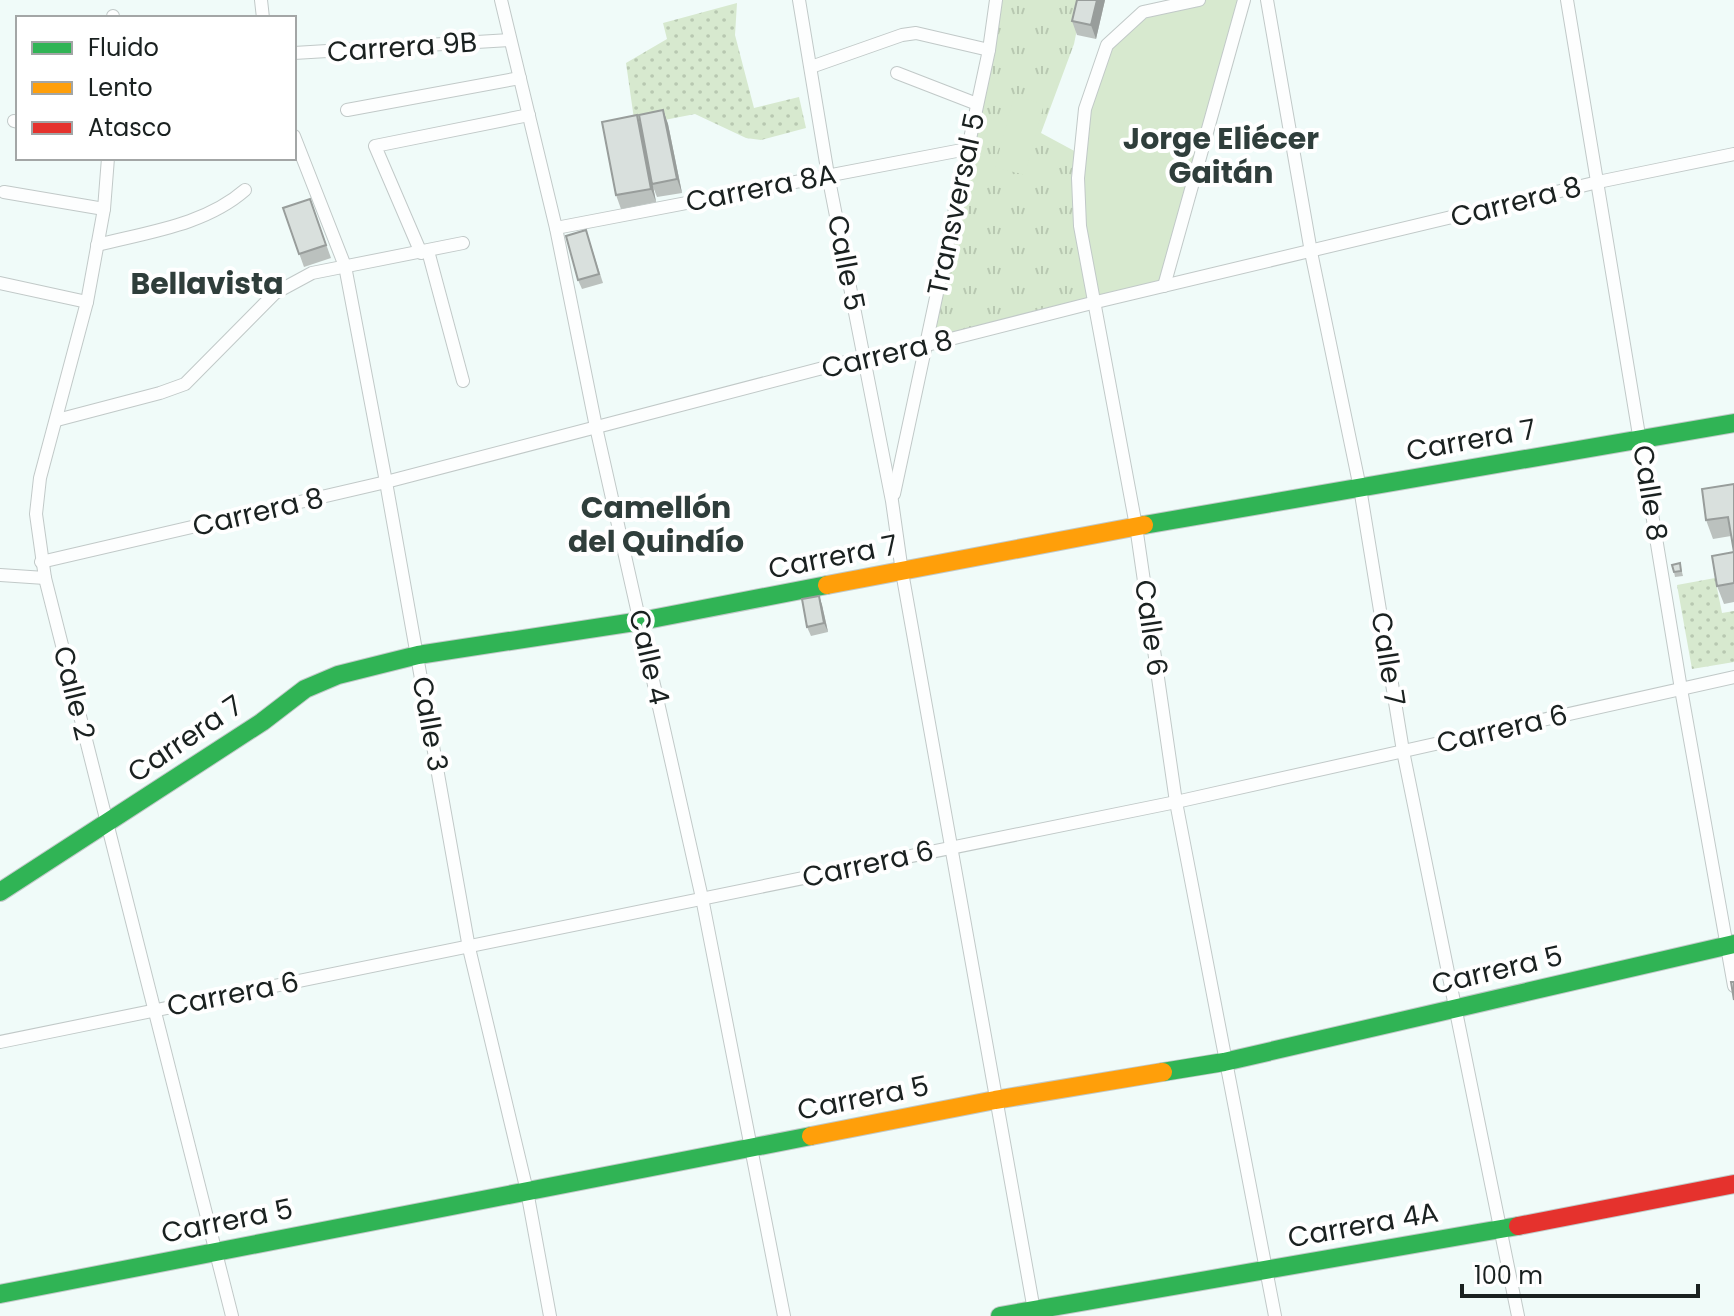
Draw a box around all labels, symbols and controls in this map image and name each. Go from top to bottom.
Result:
legend [16,16,296,160]
street label: Carrera 9B [326,22,478,72]
text: Fluido [88,31,159,64]
text: Lento [88,71,153,104]
street label: Transversal 5 [918,109,994,299]
text: Atasco [88,111,172,144]
district label: Jorge Eliécer Gaitán [1123,117,1319,194]
street label: Carrera 8A [683,154,839,222]
street label: Carrera 8 [1447,167,1585,237]
street label: Calle 5 [818,212,874,314]
district label: Bellavista [130,262,284,305]
street label: Carrera 8 [818,320,956,388]
street label: Carrera 7 [1403,409,1539,471]
street label: Calle 8 [1623,442,1677,544]
street label: Carrera 8 [189,478,327,546]
district label: Camellón del Quindío [568,486,744,563]
street label: Carrera 7 [765,525,901,589]
street label: Calle 6 [1125,577,1177,679]
street label: Calle 4 [619,605,679,709]
street label: Calle 7 [1361,609,1415,709]
street label: Calle 2 [44,642,104,744]
street label: Calle 3 [402,674,458,774]
street label: Carrera 7 [120,686,250,792]
street label: Carrera 6 [1433,695,1571,763]
street label: Carrera 6 [799,831,937,897]
street label: Carrera 5 [1428,936,1566,1004]
street label: Carrera 6 [164,962,302,1026]
street label: Carrera 5 [794,1066,932,1130]
street label: Carrera 5 [158,1189,296,1253]
street label: Carrera 4A [1285,1193,1441,1257]
scale bar [1462,1248,1698,1298]
text: 100 m [1474,1259,1543,1292]

